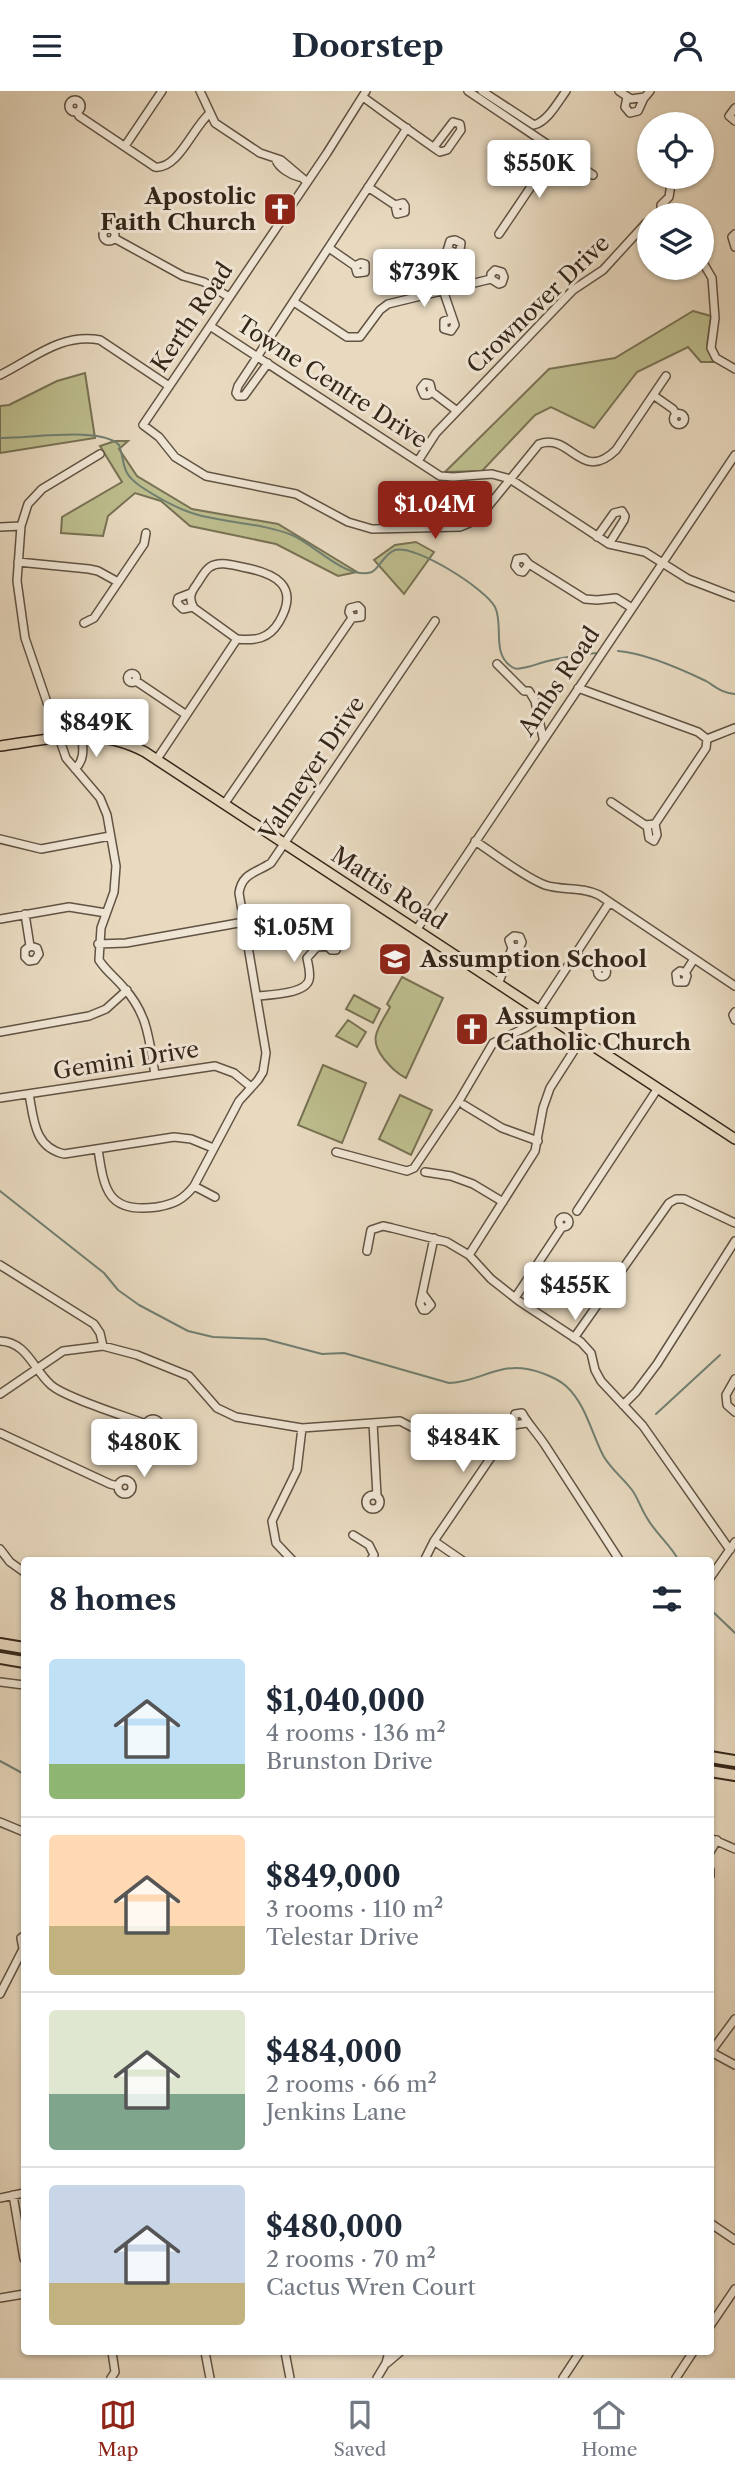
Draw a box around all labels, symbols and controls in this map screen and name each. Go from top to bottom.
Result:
text: Doorstep [291,26,444,65]
icon: menu [28,27,66,65]
icon: person [669,27,707,65]
map controls [637,112,714,280]
button: locate [637,112,714,189]
pin: $550K [490,141,588,200]
text: $550K [503,149,575,177]
place label: Apostolic Faith Church [100,182,256,236]
church icon: Apostolic Faith Church [261,190,299,228]
button: layers [637,203,714,280]
street label: Crownover Drive [461,229,615,379]
pin: $739K [375,249,473,309]
street label: Kerth Road [145,257,239,377]
text: $739K [389,258,459,286]
street label: Towne Centre Drive [231,310,433,454]
pin: $1.04M [378,482,492,541]
text: $1.04M [394,490,476,518]
street label: Ambs Road [512,621,606,742]
street label: Valmeyer Drive [253,691,370,846]
pin: $849K [47,699,145,759]
text: $849K [60,708,132,736]
street label: Mattis Road [326,840,452,936]
pin: $1.05M [237,905,351,964]
text: $1.05M [253,913,335,941]
school or university icon: Assumption School [376,940,414,978]
place label: Assumption School [419,945,647,973]
place label: Assumption Catholic Church [495,1002,691,1056]
church icon: Assumption Catholic Church [453,1010,491,1048]
street label: Gemini Drive [51,1035,201,1085]
pin: $455K [526,1263,624,1322]
text: $455K [540,1271,610,1299]
pin: $484K [414,1415,512,1474]
pin: $480K [95,1419,193,1479]
text: $484K [427,1423,499,1451]
text: $480K [107,1428,181,1456]
icon: filters [648,1580,686,1618]
text: 8 homes [49,1581,176,1618]
text: $1,040,000 [266,1682,425,1719]
icon: home [105,1687,189,1771]
text: 4 rooms · 136 m² [266,1719,446,1747]
text: Brunston Drive [266,1747,433,1775]
text: $849,000 [266,1858,401,1895]
icon: home [105,1863,189,1947]
text: 3 rooms · 110 m² [266,1895,443,1923]
text: Telestar Drive [266,1923,419,1951]
text: $484,000 [266,2033,402,2070]
icon: home [105,2038,189,2122]
text: 2 rooms · 66 m² [266,2070,437,2098]
text: Jenkins Lane [266,2098,406,2126]
text: $480,000 [266,2208,403,2245]
icon: home [105,2213,189,2297]
text: 2 rooms · 70 m² [266,2245,436,2273]
text: Cactus Wren Court [266,2273,476,2301]
tab: Map [98,2396,138,2461]
tab: Saved [334,2396,386,2461]
tab: Home [582,2396,637,2461]

